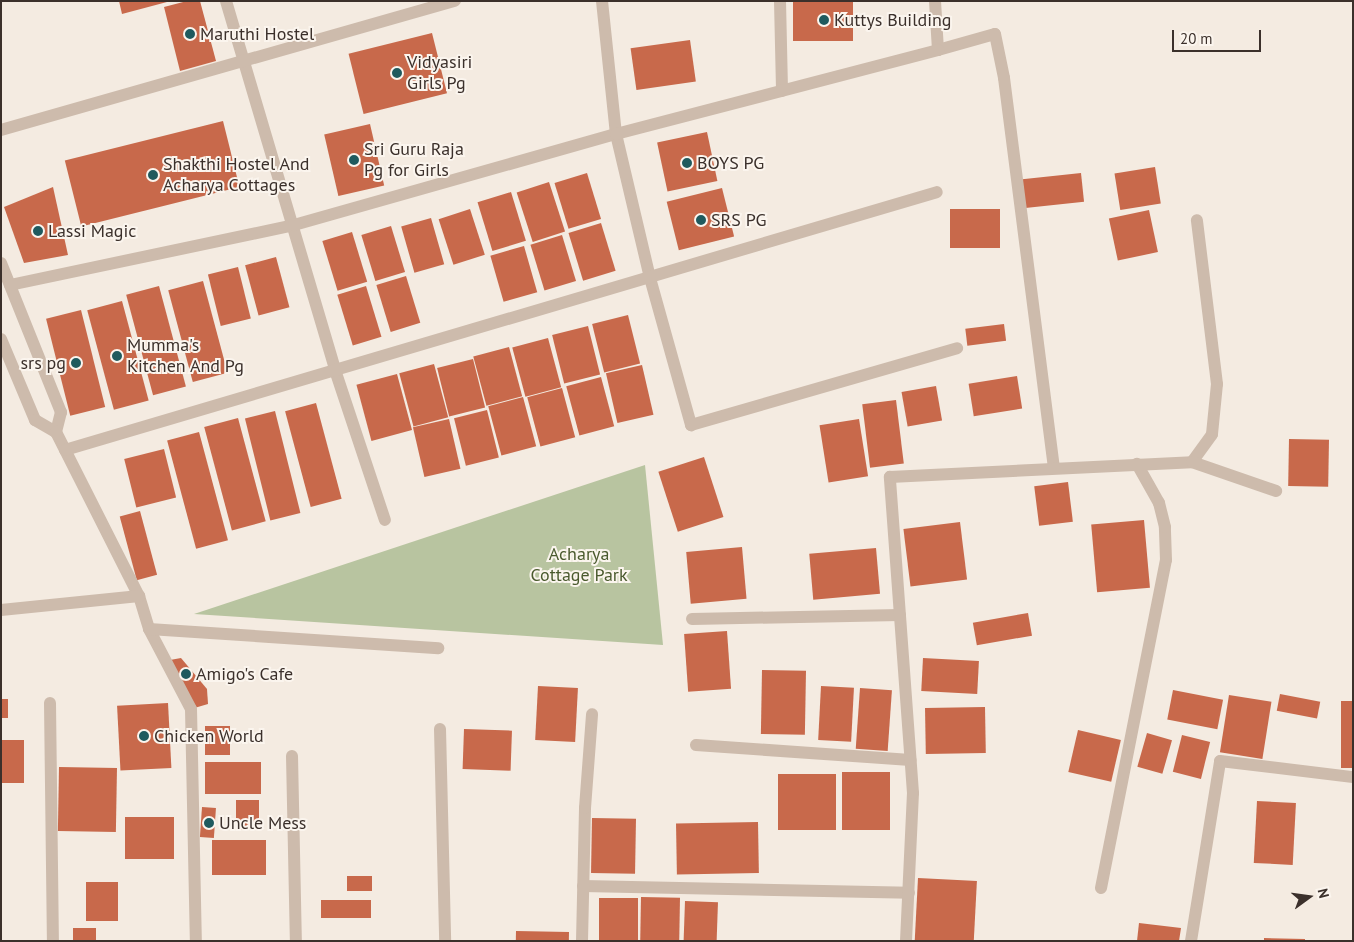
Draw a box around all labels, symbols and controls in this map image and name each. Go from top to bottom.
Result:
place label: Kuttys Building [834,9,951,31]
marker: Kuttys Building [818,14,830,26]
scale bar [1174,20,1263,52]
place label: Maruthi Hostel [200,23,314,45]
marker: Maruthi Hostel [184,28,196,40]
text: 20 m [1180,29,1213,48]
place label: Vidyasiri Girls Pg [407,52,472,94]
marker: Vidyasiri Girls Pg [391,67,403,79]
place label: Sri Guru Raja Pg for Girls [364,139,464,182]
place label: BOYS PG [697,152,764,174]
place label: Shakthi Hostel And Acharya Cottages [163,154,310,196]
marker: Sri Guru Raja Pg for Girls [348,154,360,166]
marker: BOYS PG [681,157,693,169]
marker: Shakthi Hostel And Acharya Cottages [147,169,159,181]
place label: SRS PG [711,209,766,231]
marker: SRS PG [695,214,707,226]
place label: Lassi Magic [48,220,136,242]
marker: Lassi Magic [32,225,44,237]
place label: Mumma's Kitchen And Pg [127,335,244,378]
marker: Mumma's Kitchen And Pg [111,350,123,362]
place label: srs pg [21,352,66,374]
marker: srs pg [70,357,82,369]
park label: Acharya Cottage Park [530,544,628,586]
place label: Amigo's Cafe [196,663,293,685]
marker: Amigo's Cafe [180,668,192,680]
place label: Chicken World [154,725,264,747]
marker: Chicken World [138,730,150,742]
place label: Uncle Mess [219,812,306,834]
marker: Uncle Mess [203,817,215,829]
north arrow [1284,872,1334,922]
text: N [1314,887,1333,900]

